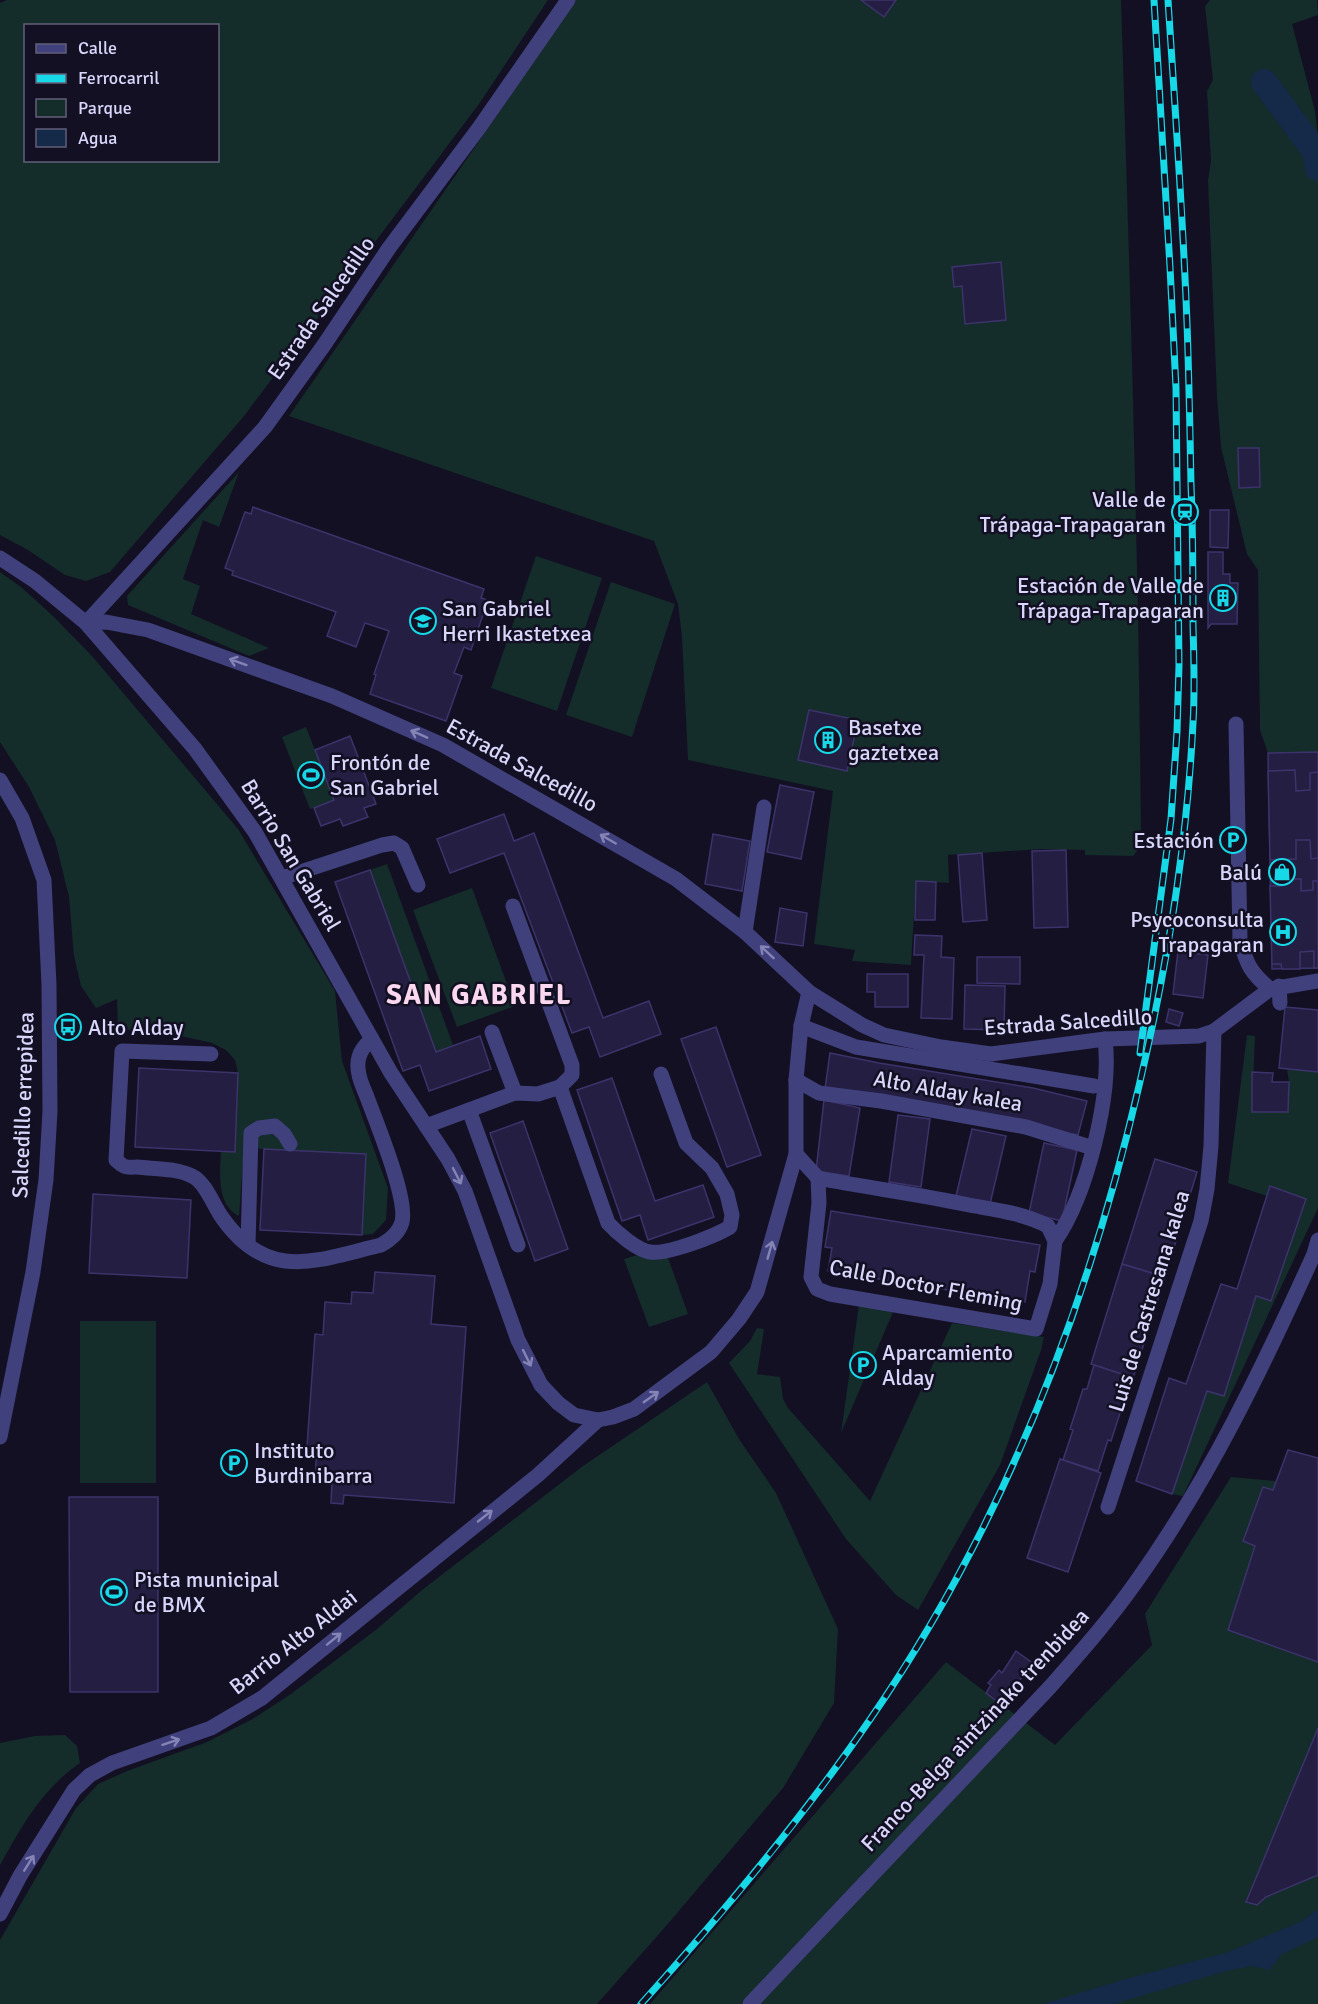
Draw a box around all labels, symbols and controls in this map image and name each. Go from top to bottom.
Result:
legend [24,24,219,162]
text: Calle [78,37,117,59]
text: Ferrocarril [78,67,159,89]
text: Parque [78,97,132,119]
text: Agua [78,127,117,149]
street label: Estrada Salcedillo [262,231,380,385]
place label: Valle de Trápaga-Trapagaran [980,486,1166,538]
station icon: Valle de Trápaga-Trapagaran [1170,497,1200,527]
place label: Estación de Valle de Trápaga-Trapagaran [1017,572,1204,624]
building icon: Estación de Valle de Trápaga-Trapagaran [1208,583,1238,613]
place label: San Gabriel Herri Ikastetxea [442,595,592,647]
school or university icon: San Gabriel Herri Ikastetxea [408,606,438,636]
one-way arrow [230,656,248,667]
street label: Estrada Salcedillo [442,712,602,818]
place label: Basetxe gaztetxea [848,714,939,766]
building icon: Basetxe gaztetxea [813,725,843,755]
one-way arrow [411,728,429,740]
place label: Frontón de San Gabriel [330,749,439,801]
sports icon: Frontón de San Gabriel [296,760,326,790]
street label: Barrio San Gabriel [235,774,347,936]
parking icon: Estación [1218,825,1248,855]
place label: Estación [1133,827,1214,854]
one-way arrow [600,833,617,845]
shop icon: Balú [1267,857,1297,887]
place label: Balú [1219,859,1262,886]
place label: Psycoconsulta Trapagaran [1130,906,1264,958]
hospital icon: Psycoconsulta Trapagaran [1268,917,1298,947]
one-way arrow [759,945,774,959]
district label: SAN GABRIEL [386,978,572,1012]
street label: Estrada Salcedillo [983,1003,1153,1041]
street label: Salcedillo errepidea [6,1011,40,1199]
bus stop icon: Alto Alday [53,1012,83,1042]
place label: Alto Alday [88,1014,184,1041]
street label: Alto Alday kalea [871,1065,1025,1117]
one-way arrow [451,1167,463,1185]
street label: Luis de Castresana kalea [1102,1187,1196,1415]
one-way arrow [765,1240,776,1259]
street label: Calle Doctor Fleming [827,1253,1025,1317]
place label: Aparcamiento Alday [882,1339,1013,1391]
one-way arrow [522,1348,533,1366]
parking icon: Aparcamiento Alday [848,1350,878,1380]
one-way arrow [643,1391,659,1403]
place label: Instituto Burdinibarra [254,1437,373,1489]
parking icon: Instituto Burdinibarra [219,1448,249,1478]
one-way arrow [477,1510,493,1523]
place label: Pista municipal de BMX [134,1566,279,1618]
sports icon: Pista municipal de BMX [99,1577,129,1607]
street label: Barrio Alto Aldai [224,1584,362,1700]
street label: Franco-Belga aintzinako trenbidea [855,1603,1095,1857]
one-way arrow [326,1633,342,1646]
one-way arrow [161,1736,180,1747]
one-way arrow [23,1855,35,1872]

